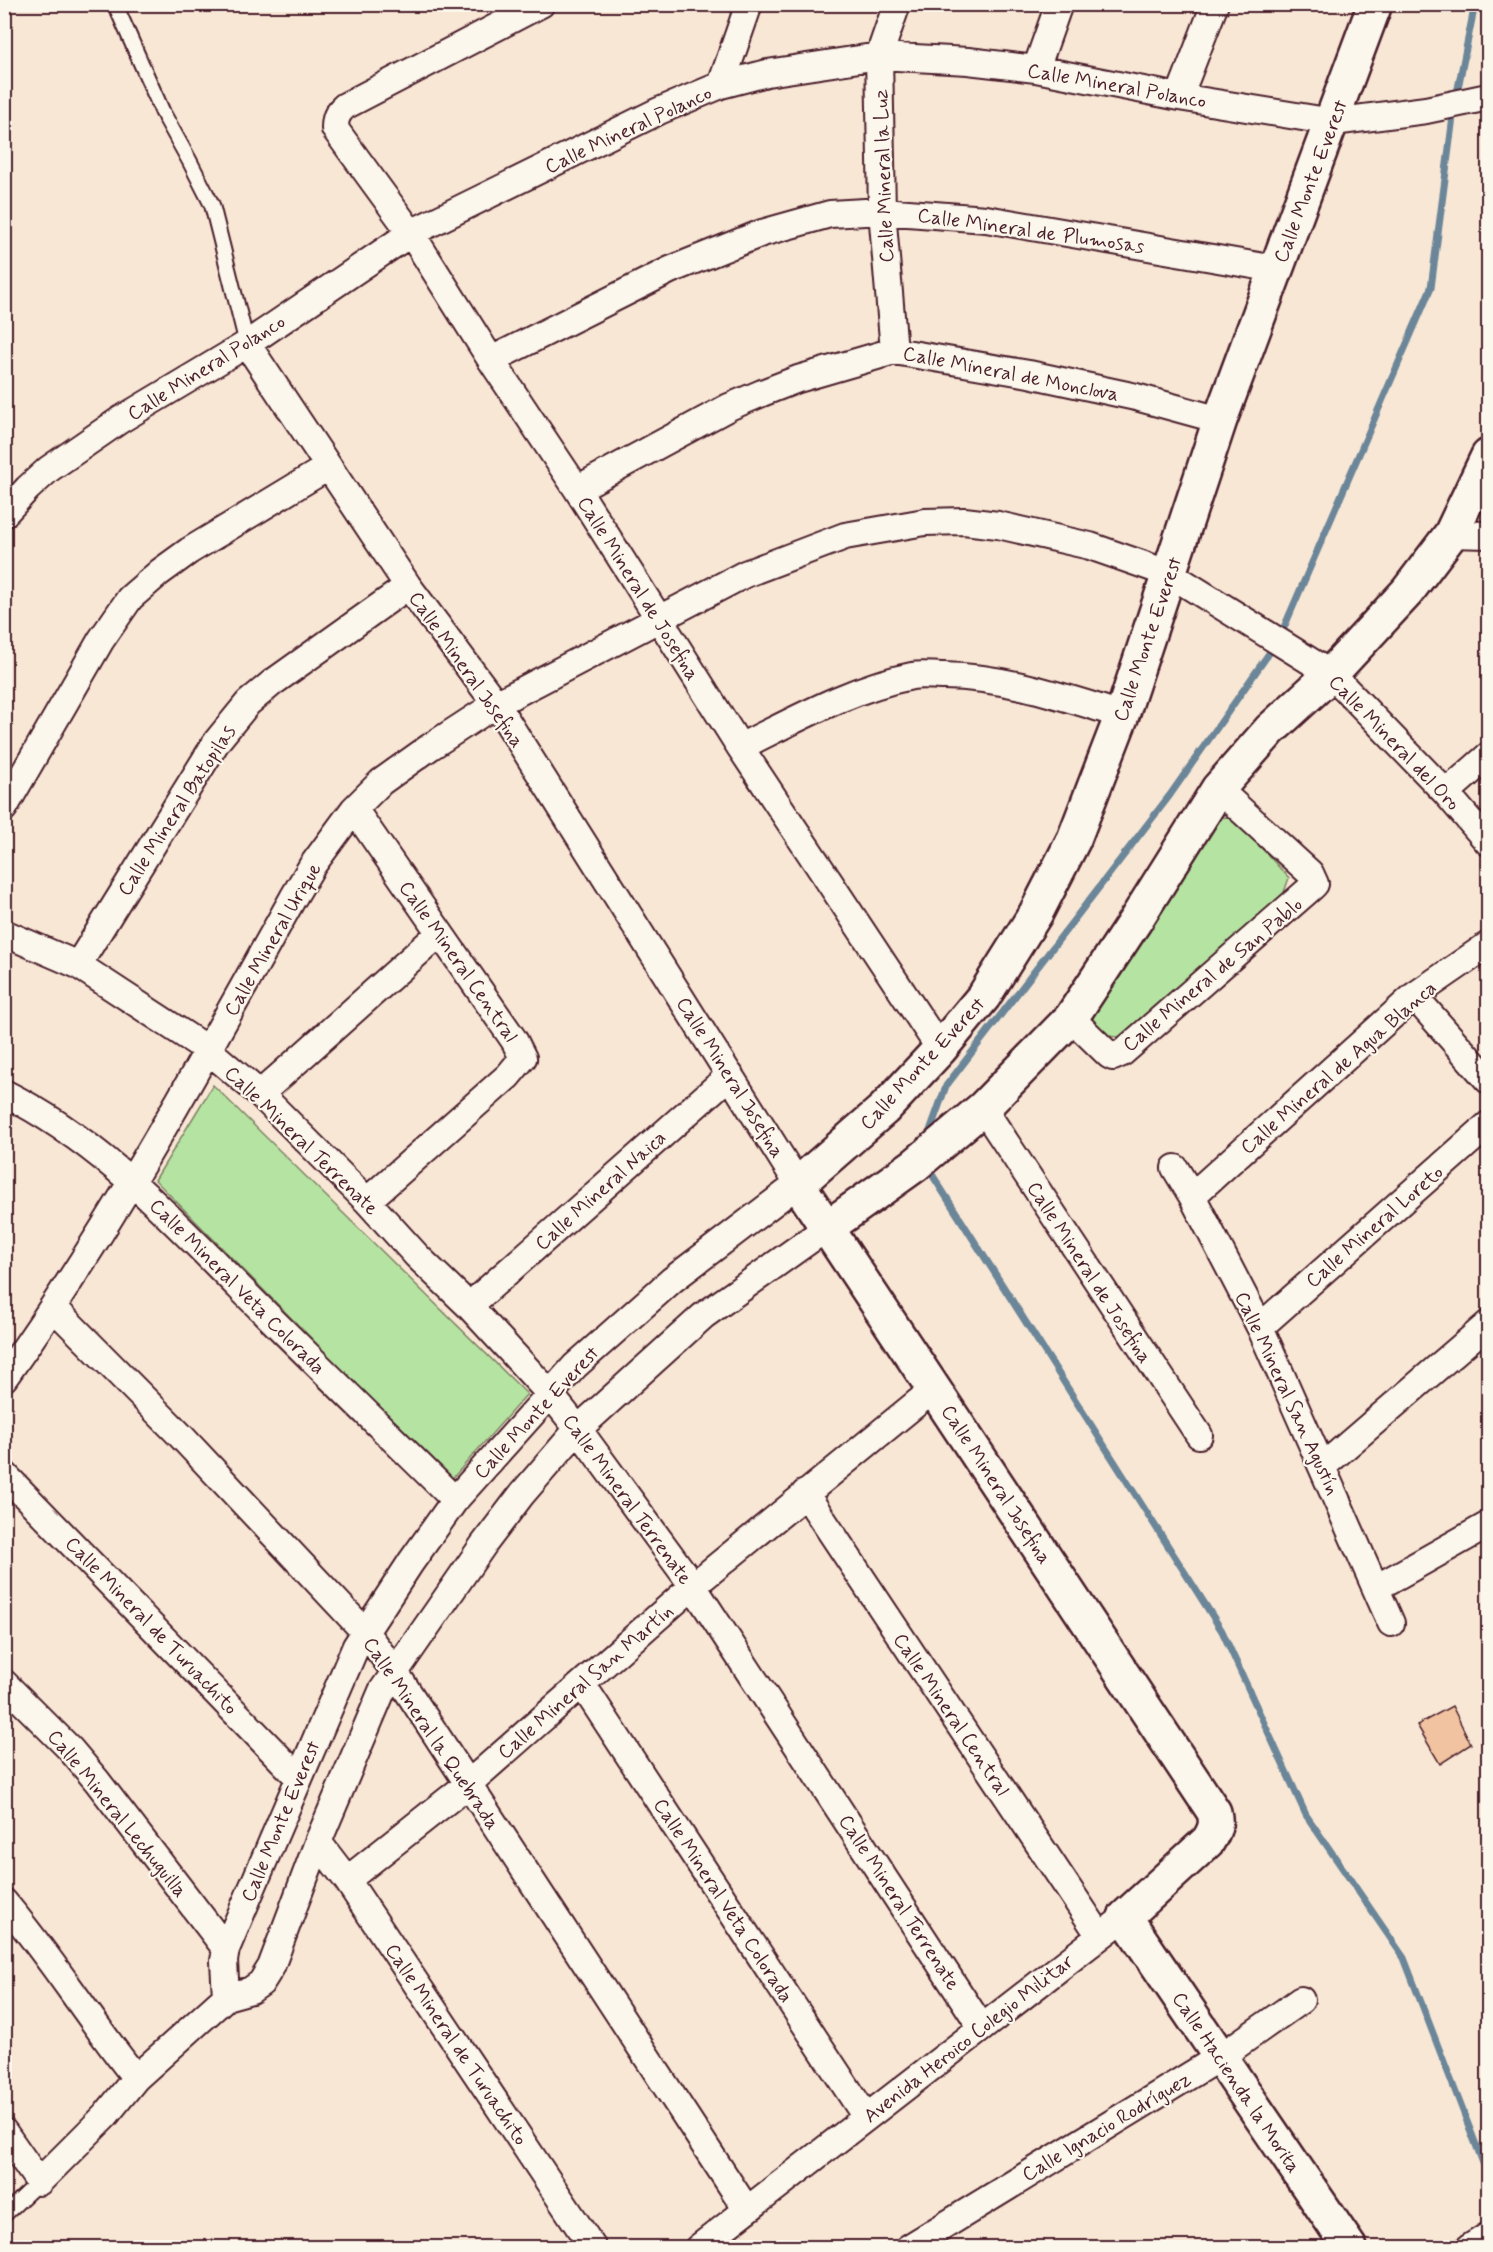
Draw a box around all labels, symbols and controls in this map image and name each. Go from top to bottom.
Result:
street label: Calle Mineral Polanco [1025,57,1208,116]
street label: Calle Mineral Polanco [541,80,717,181]
street label: Calle Mineral la Luz [868,89,901,263]
street label: Calle Monte Everest [1268,96,1355,267]
street label: Calle Mineral de Plumosas [916,202,1146,261]
street label: Calle Mineral Polanco [123,309,291,428]
street label: Calle Mineral de Monclova [900,340,1121,409]
street label: Calle Mineral de Josefina [570,492,705,686]
street label: Calle Monte Everest [1108,553,1189,725]
street label: Calle Mineral Josefina [402,586,530,753]
street label: Calle Mineral del Oro [1322,669,1466,817]
street label: Calle Mineral Batopilas [112,720,243,902]
street label: Calle Mineral Urique [218,858,328,1022]
street label: Calle Mineral Central [392,876,524,1048]
street label: Calle Mineral de San Pablo [1117,892,1309,1059]
street label: Calle Mineral de Agua Blanca [1235,975,1443,1161]
street label: Calle Mineral Josefina [669,992,790,1163]
street label: Calle Monte Everest [854,992,992,1136]
street label: Calle Mineral Terrenate [218,1060,384,1222]
street label: Calle Mineral Naica [530,1125,672,1257]
street label: Calle Mineral Loreto [1300,1160,1450,1295]
street label: Calle Mineral de Josefina [1020,1177,1158,1369]
street label: Calle Mineral Veta Colorada [143,1193,331,1381]
street label: Calle Mineral San Agustín [1228,1287,1346,1500]
street label: Calle Monte Everest [468,1341,606,1485]
street label: Calle Mineral Josefina [934,1400,1057,1570]
street label: Calle Mineral Terrenate [556,1409,698,1591]
street label: Calle Mineral de Turuachito [59,1531,243,1721]
street label: Calle Mineral San Martín [492,1598,680,1766]
street label: Calle Mineral Central [886,1628,1015,1802]
street label: Calle Mineral la Quebrada [356,1632,505,1835]
street label: Calle Mineral Lechuguilla [41,1724,193,1904]
street label: Calle Monte Everest [235,1737,328,1906]
street label: Calle Mineral Veta Colorada [646,1793,799,2008]
street label: Calle Mineral Terrenate [832,1810,966,1996]
street label: Calle Mineral de Turuachito [378,1939,534,2151]
street label: Avenida Heroico Colegio Militar [858,1948,1080,2130]
street label: Calle Hacienda la Morita [1165,1987,1307,2179]
street label: Calle Ignacio Rodríguez [1017,2066,1197,2189]

